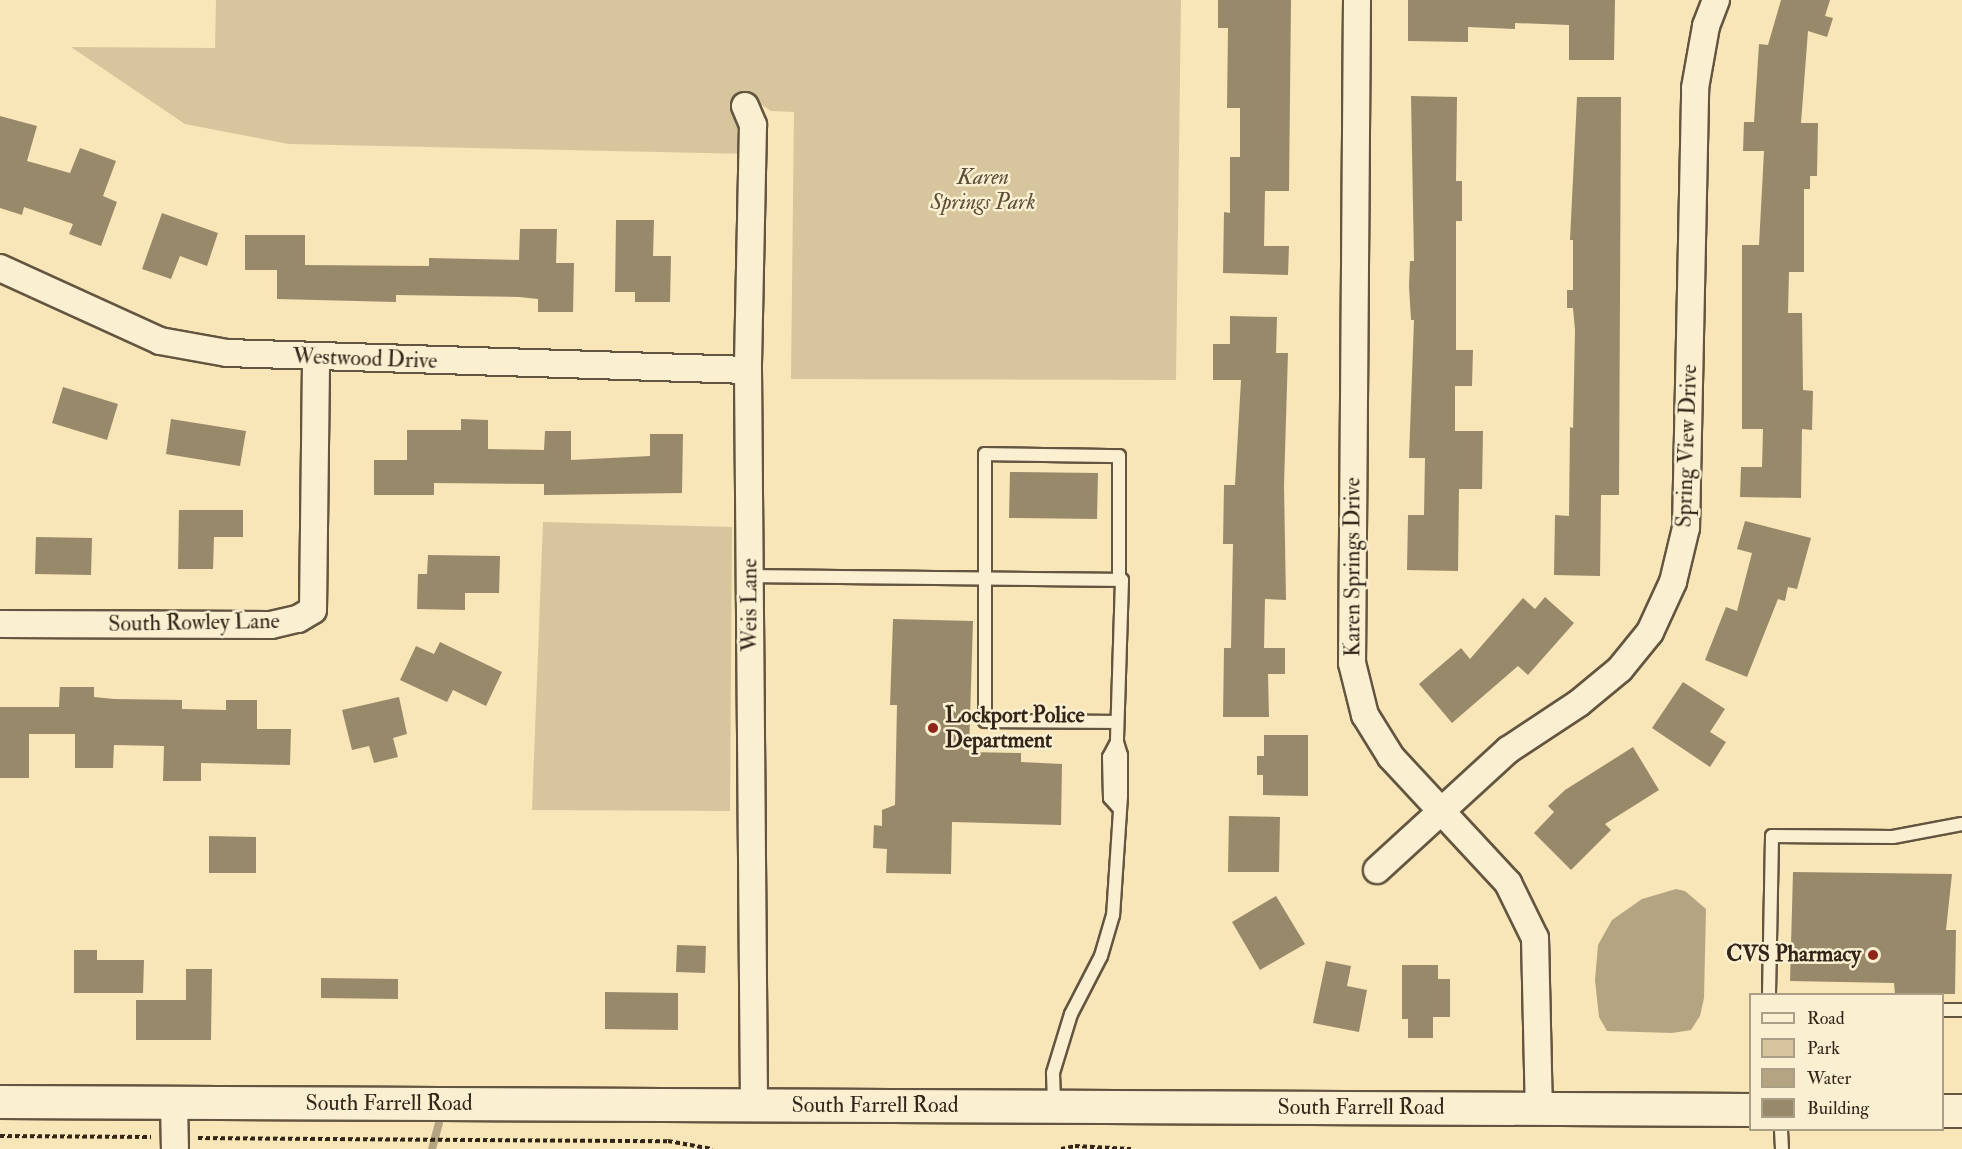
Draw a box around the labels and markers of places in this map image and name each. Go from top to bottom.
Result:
place label: Lockport Police Department [945,702,1085,754]
marker: Lockport Police Department [926,721,940,735]
place label: CVS Pharmacy [1726,942,1861,968]
marker: CVS Pharmacy [1866,948,1880,962]

